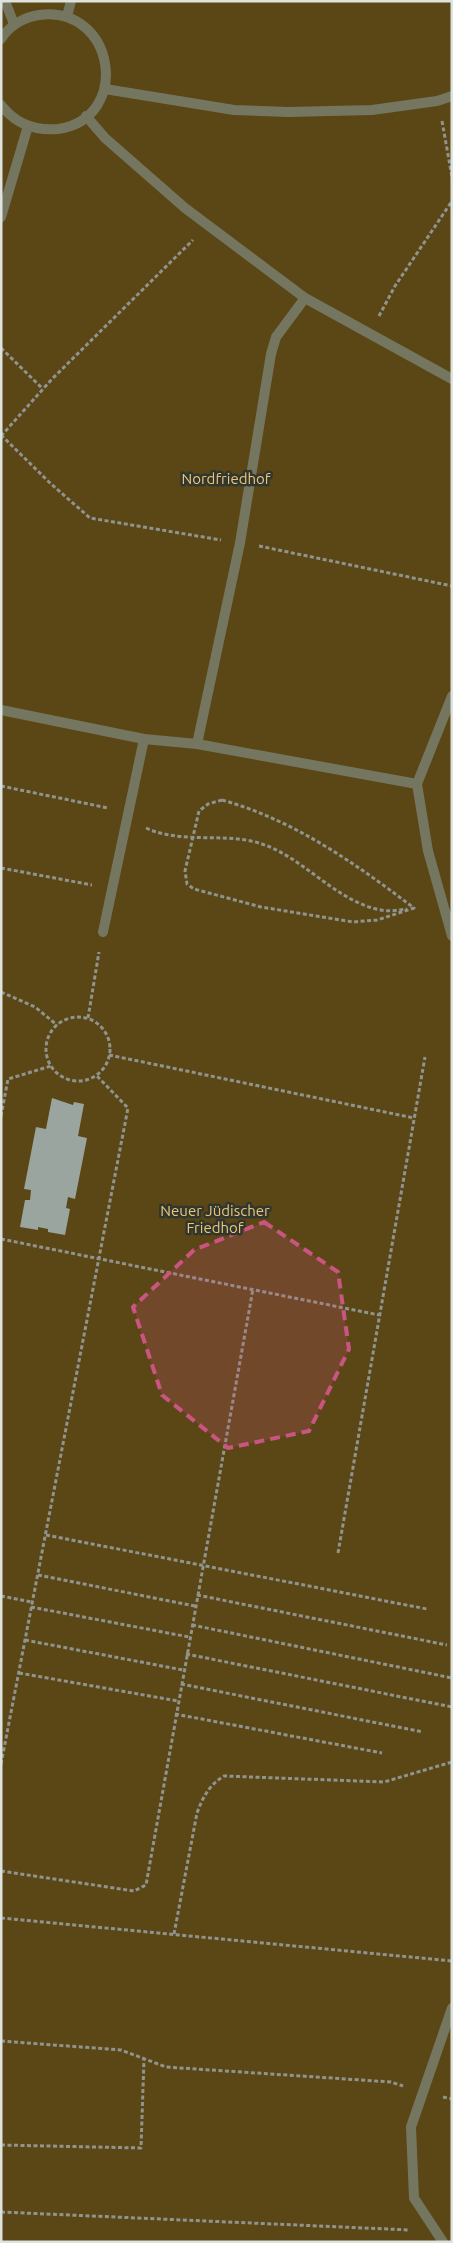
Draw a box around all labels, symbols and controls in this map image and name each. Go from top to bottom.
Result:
park label: Nordfriedhof [181,470,271,487]
park label: Neuer Jüdischer Friedhof [160,1202,270,1236]

